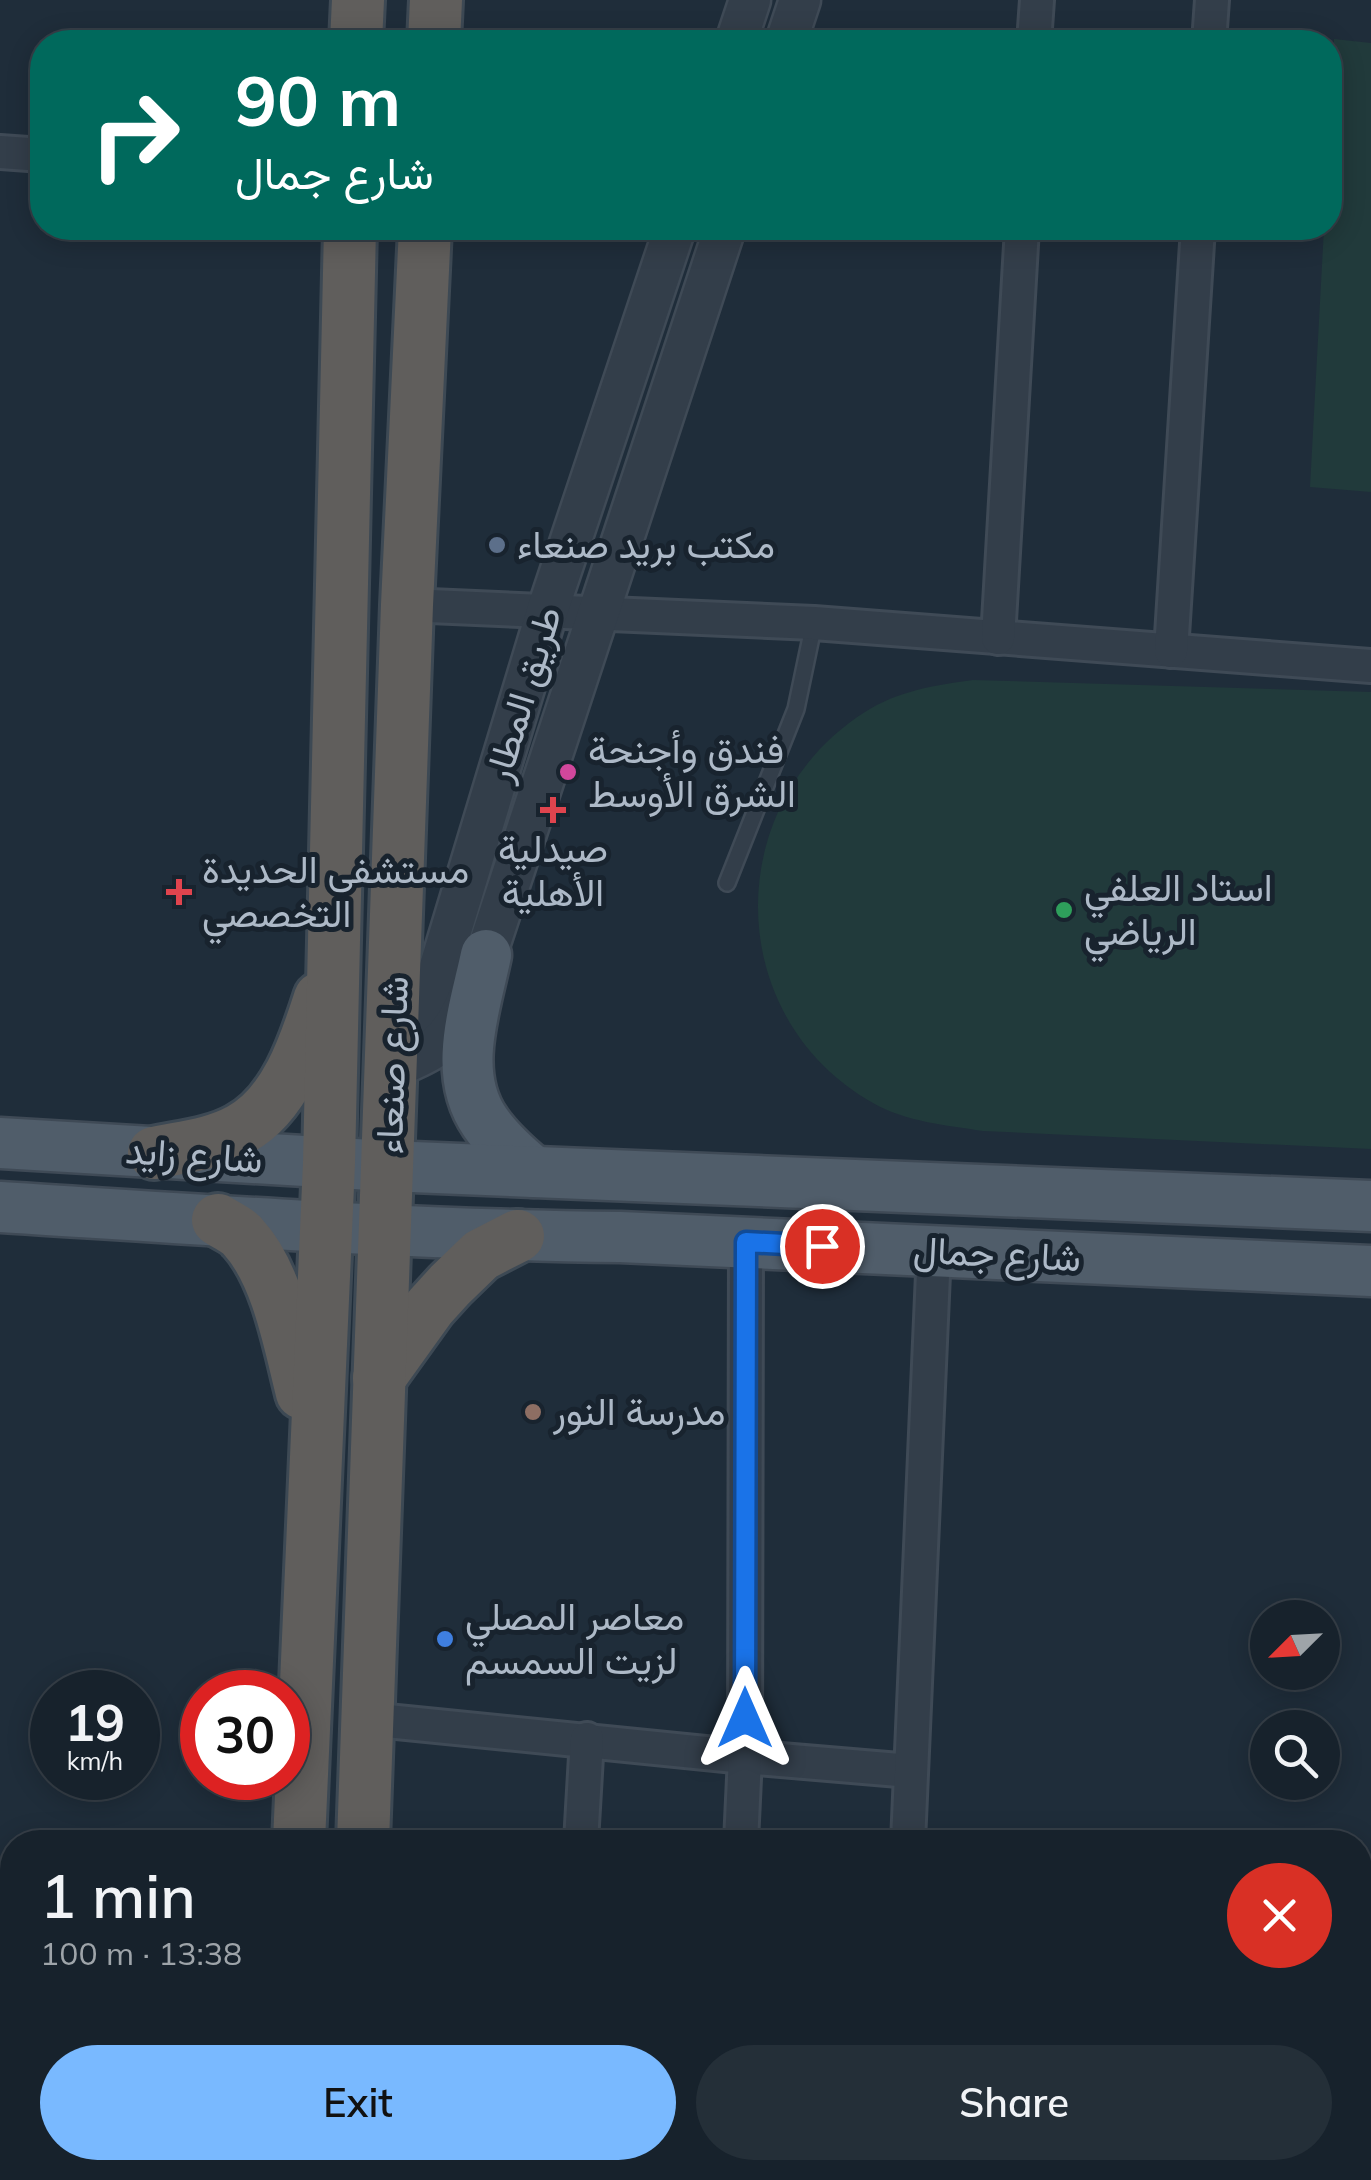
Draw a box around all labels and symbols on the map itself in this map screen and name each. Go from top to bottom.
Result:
place label: مكتب بريد صنعاء [517,520,775,568]
marker: مكتب بريد صنعاء [486,534,508,556]
street label: طريق المطار [472,600,571,788]
place label: فندق وأجنحة الشرق الأوسط [588,725,796,817]
marker: فندق وأجنحة الشرق الأوسط [557,761,579,783]
marker: صيدلية الأهلية [542,799,564,821]
place label: صيدلية الأهلية [498,824,608,916]
place label: مستشفى الحديدة التخصصي [202,845,469,945]
place label: استاد العلفي الرياضي [1084,863,1273,963]
marker: مستشفى الحديدة التخصصي [166,879,192,905]
marker: استاد العلفي الرياضي [1053,899,1075,921]
street label: شارع صنعاء [364,975,421,1155]
street label: شارع زايد [124,1125,264,1186]
pin [780,1204,865,1289]
street label: شارع جمال [912,1225,1082,1284]
place label: مدرسة النور [552,1387,726,1435]
marker: مدرسة النور [522,1401,544,1423]
place label: معاصر المصلي لزيت السمسم [465,1592,684,1686]
north arrow [1250,1600,1340,1690]
marker: معاصر المصلي لزيت السمسم [434,1628,456,1650]
position arrow [693,1666,797,1770]
speed limit sign: 30 [180,1670,310,1800]

